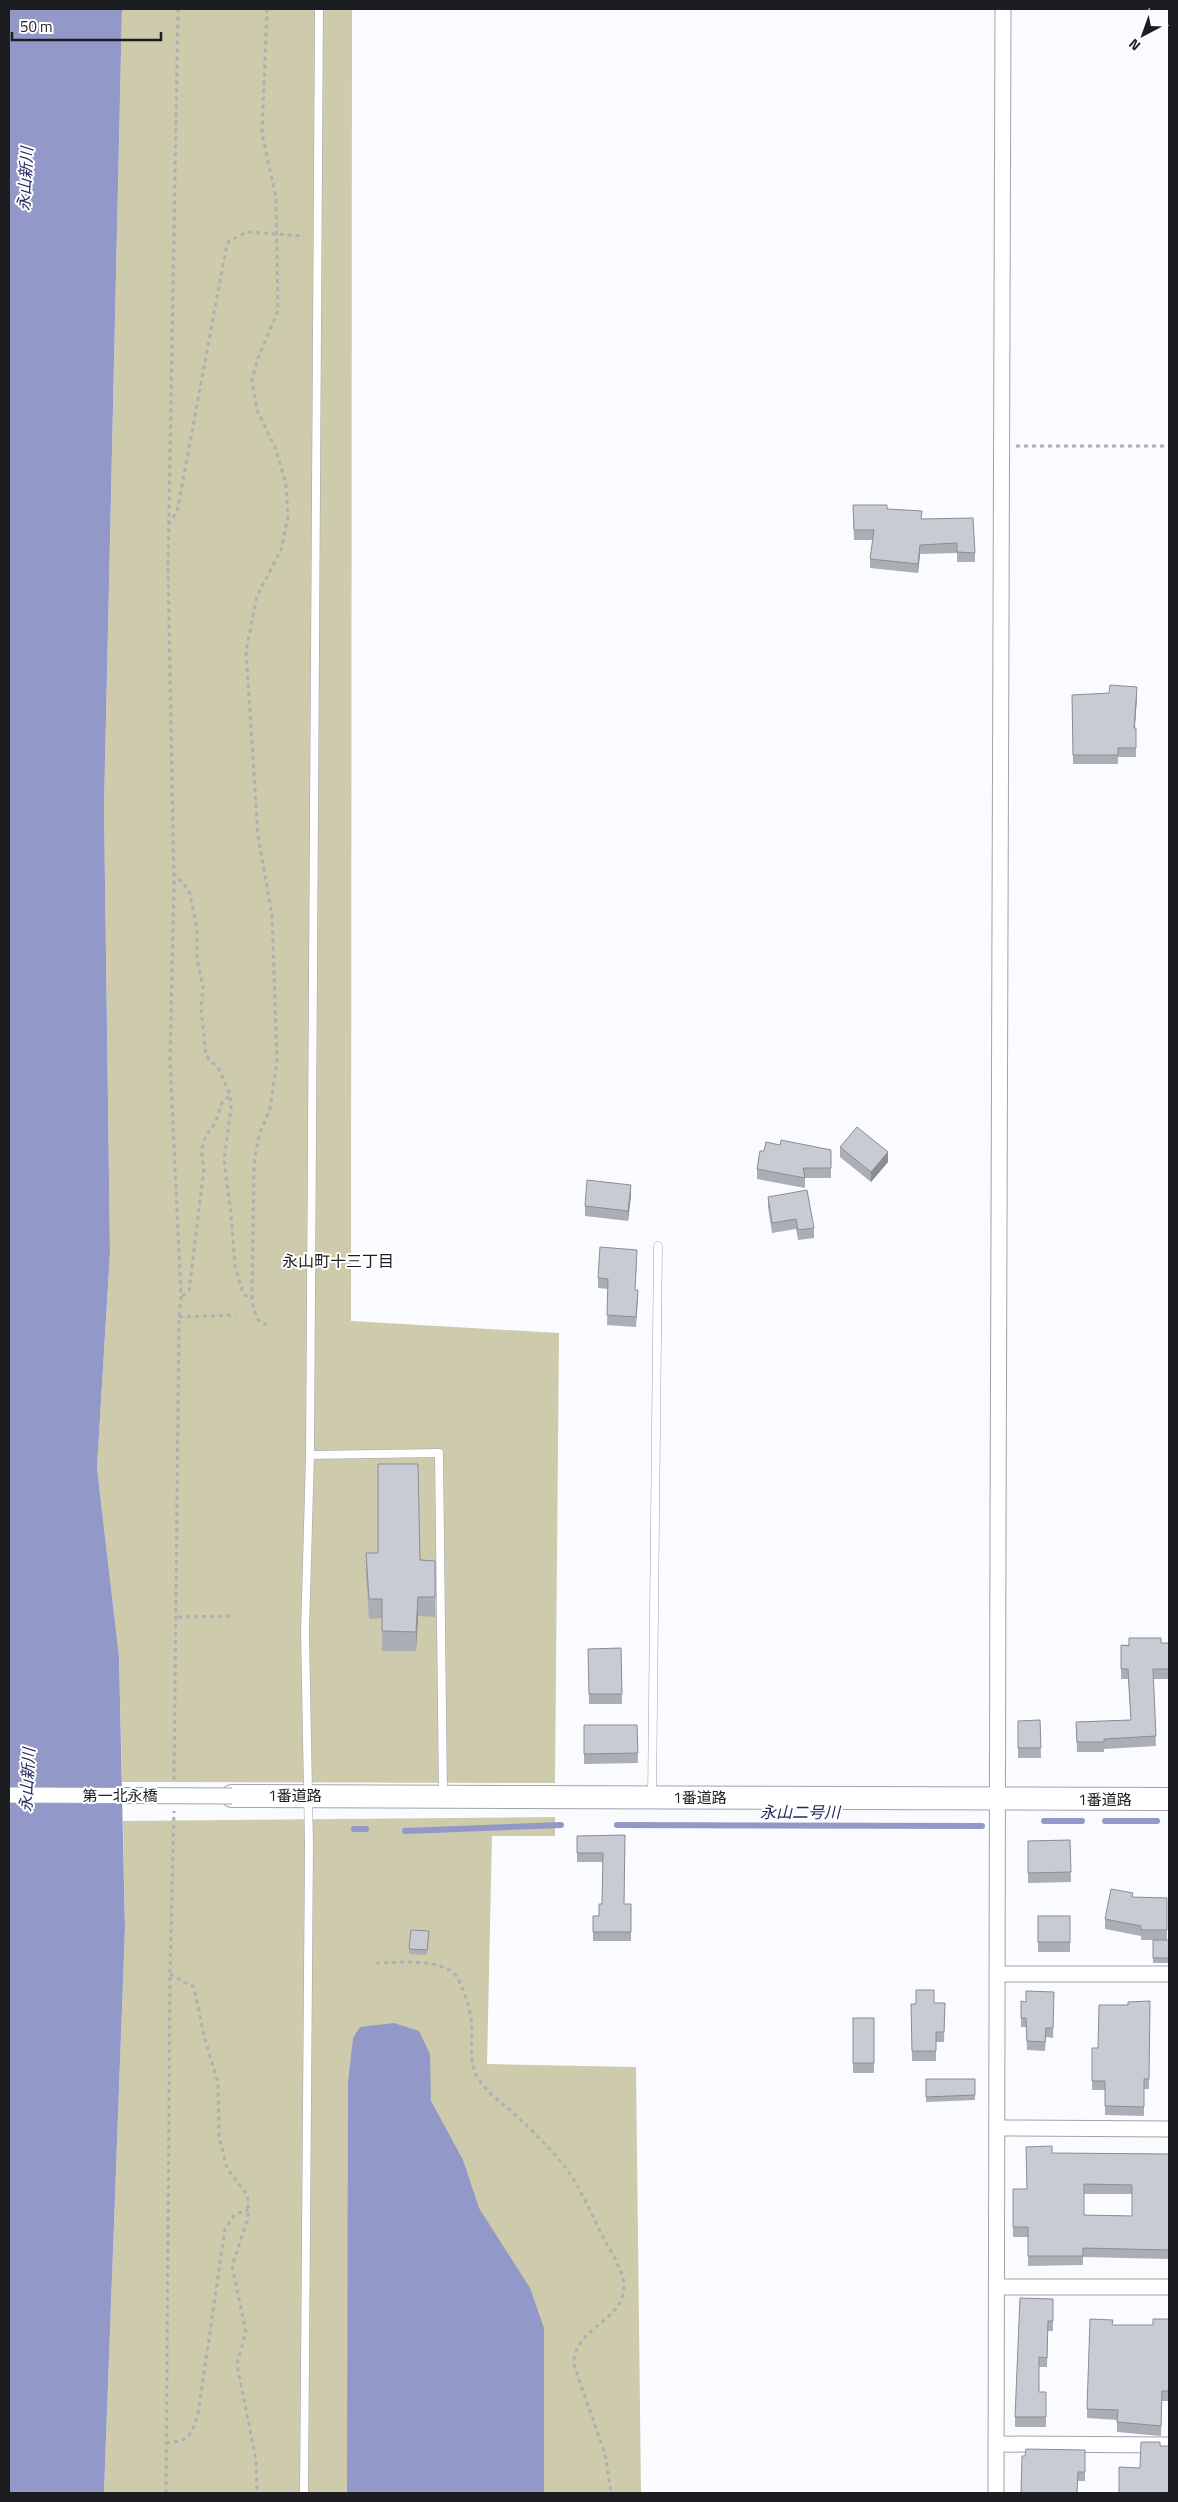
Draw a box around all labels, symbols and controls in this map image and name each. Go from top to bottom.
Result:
scale bar [12,10,161,42]
north arrow [1118,10,1168,60]
text: 50 m [20,15,53,38]
text: N [1124,34,1145,56]
water label: 永山新川 [11,144,39,212]
district label: 永山町十三丁目 [282,1249,394,1273]
water label: 永山新川 [13,1745,41,1813]
street label: 第一北永橋 [82,1784,158,1807]
street label: 1番道路 [268,1784,322,1807]
street label: 1番道路 [673,1786,727,1809]
street label: 1番道路 [1078,1788,1132,1811]
water label: 永山二号川 [760,1800,842,1824]

